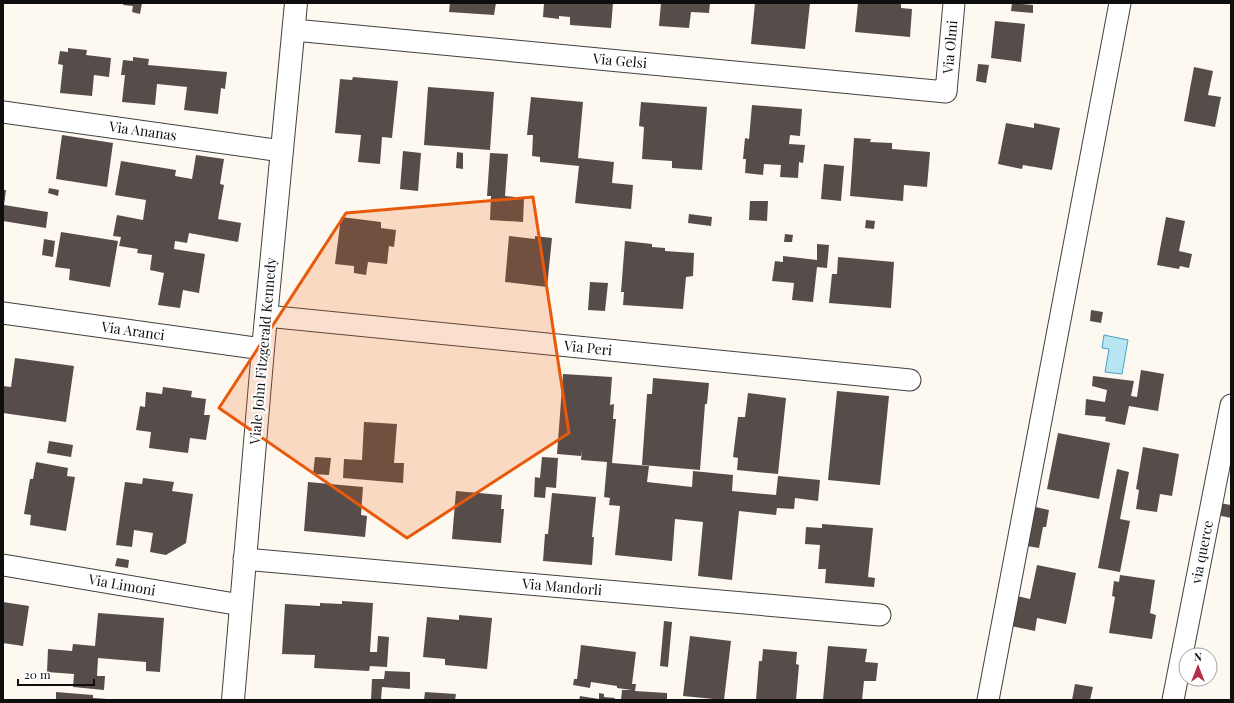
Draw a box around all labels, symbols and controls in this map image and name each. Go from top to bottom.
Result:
street label: Via Olmi [938,19,961,75]
street label: Via Gelsi [591,49,648,72]
street label: Via Ananas [107,116,178,145]
street label: Viale John Fitzgerald Kennedy [245,257,280,446]
street label: Via Aranci [99,317,166,344]
street label: Via Peri [562,335,613,359]
street label: via querce [1186,519,1217,586]
street label: Via Limoni [86,569,157,600]
street label: Via Mandorli [520,573,603,599]
north arrow [1178,647,1218,687]
text: N [1194,649,1202,664]
scale bar [18,661,94,687]
text: 20 m [24,666,51,682]

